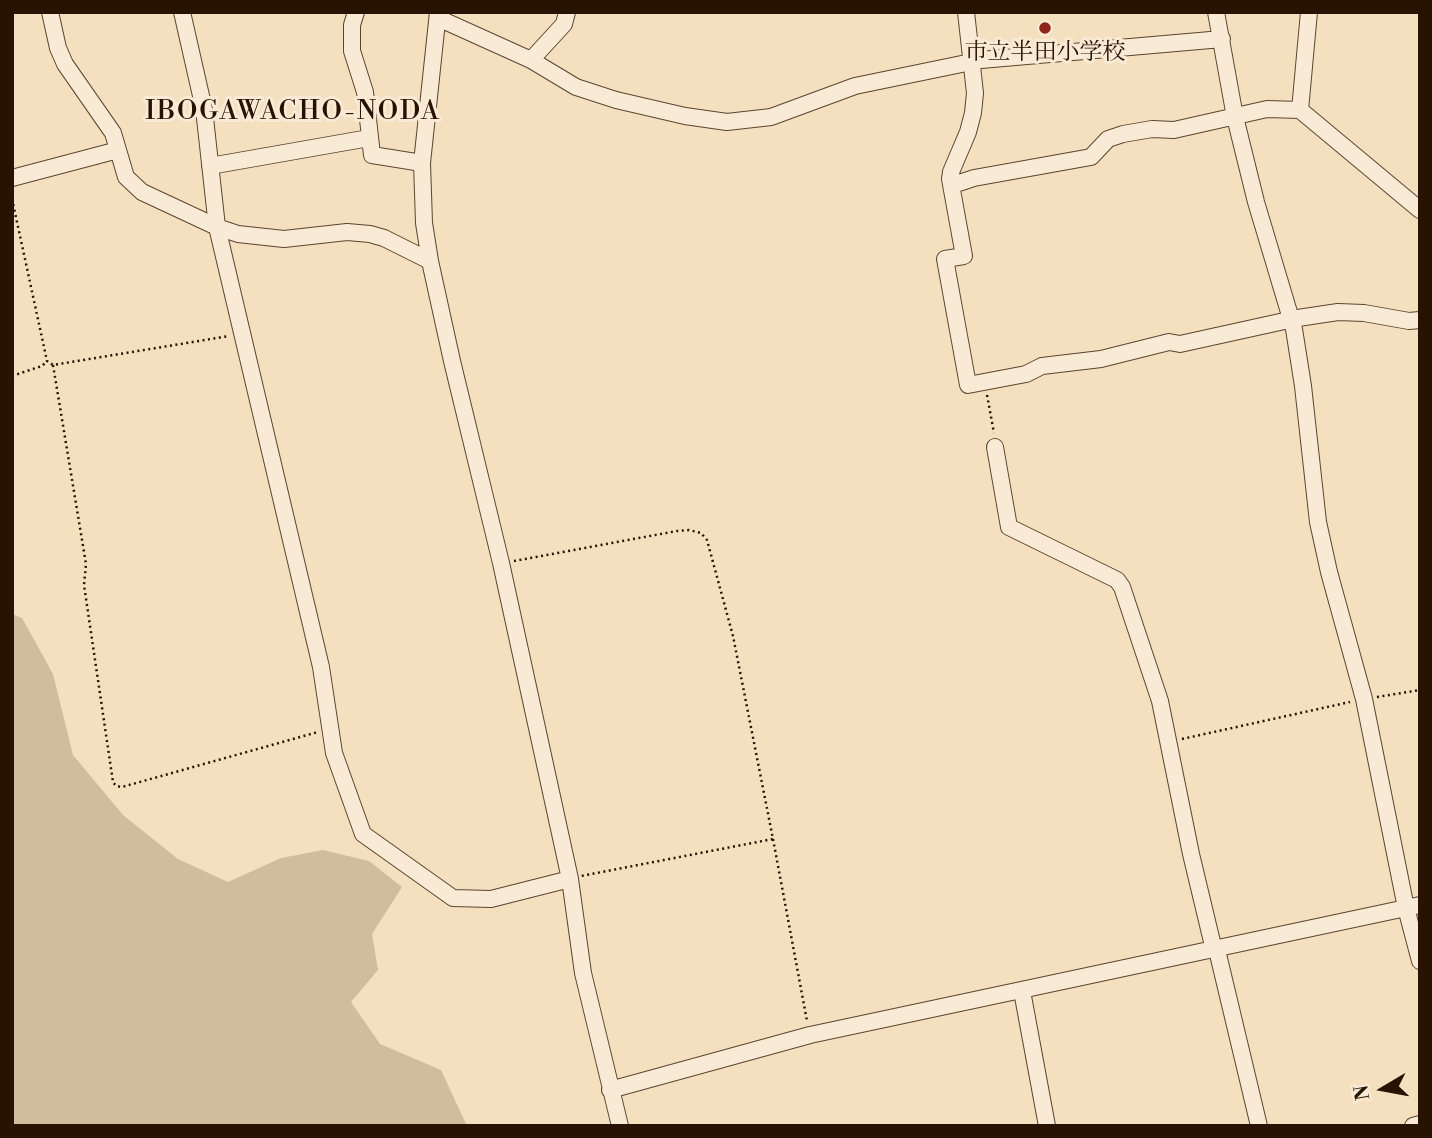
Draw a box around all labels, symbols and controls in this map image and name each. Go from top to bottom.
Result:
marker: 市立半田小学校 [1037,20,1053,36]
place label: 市立半田小学校 [965,39,1125,67]
district label: IBOGAWACHO-NODA [147,97,439,129]
north arrow [1348,1054,1418,1124]
text: N [1349,1083,1375,1102]

